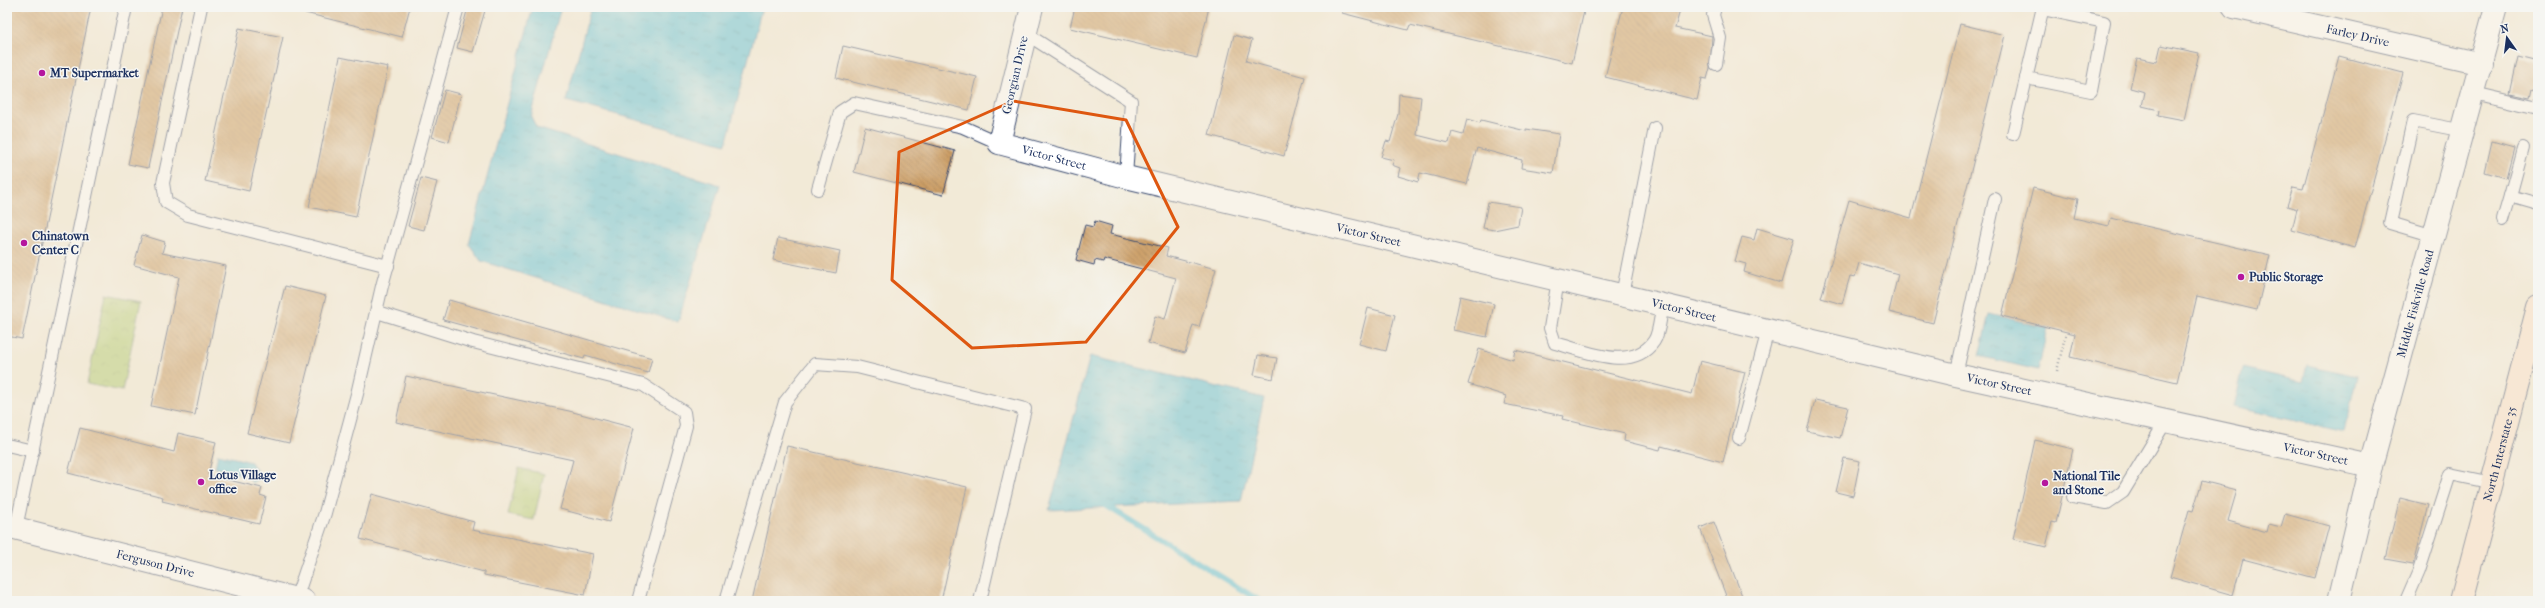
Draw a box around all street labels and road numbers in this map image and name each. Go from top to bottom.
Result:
street label: Farley Drive [2325,21,2391,49]
street label: Georgian Drive [999,34,1031,116]
street label: Victor Street [1019,142,1089,173]
street label: Victor Street [1334,220,1403,250]
street label: Middle Fiskville Road [2394,248,2437,359]
street label: Victor Street [1649,295,1718,325]
street label: Victor Street [1964,370,2034,399]
street label: North Interstate 35 [2480,405,2519,503]
street label: Victor Street [2281,440,2350,468]
street label: Ferguson Drive [115,547,196,580]

